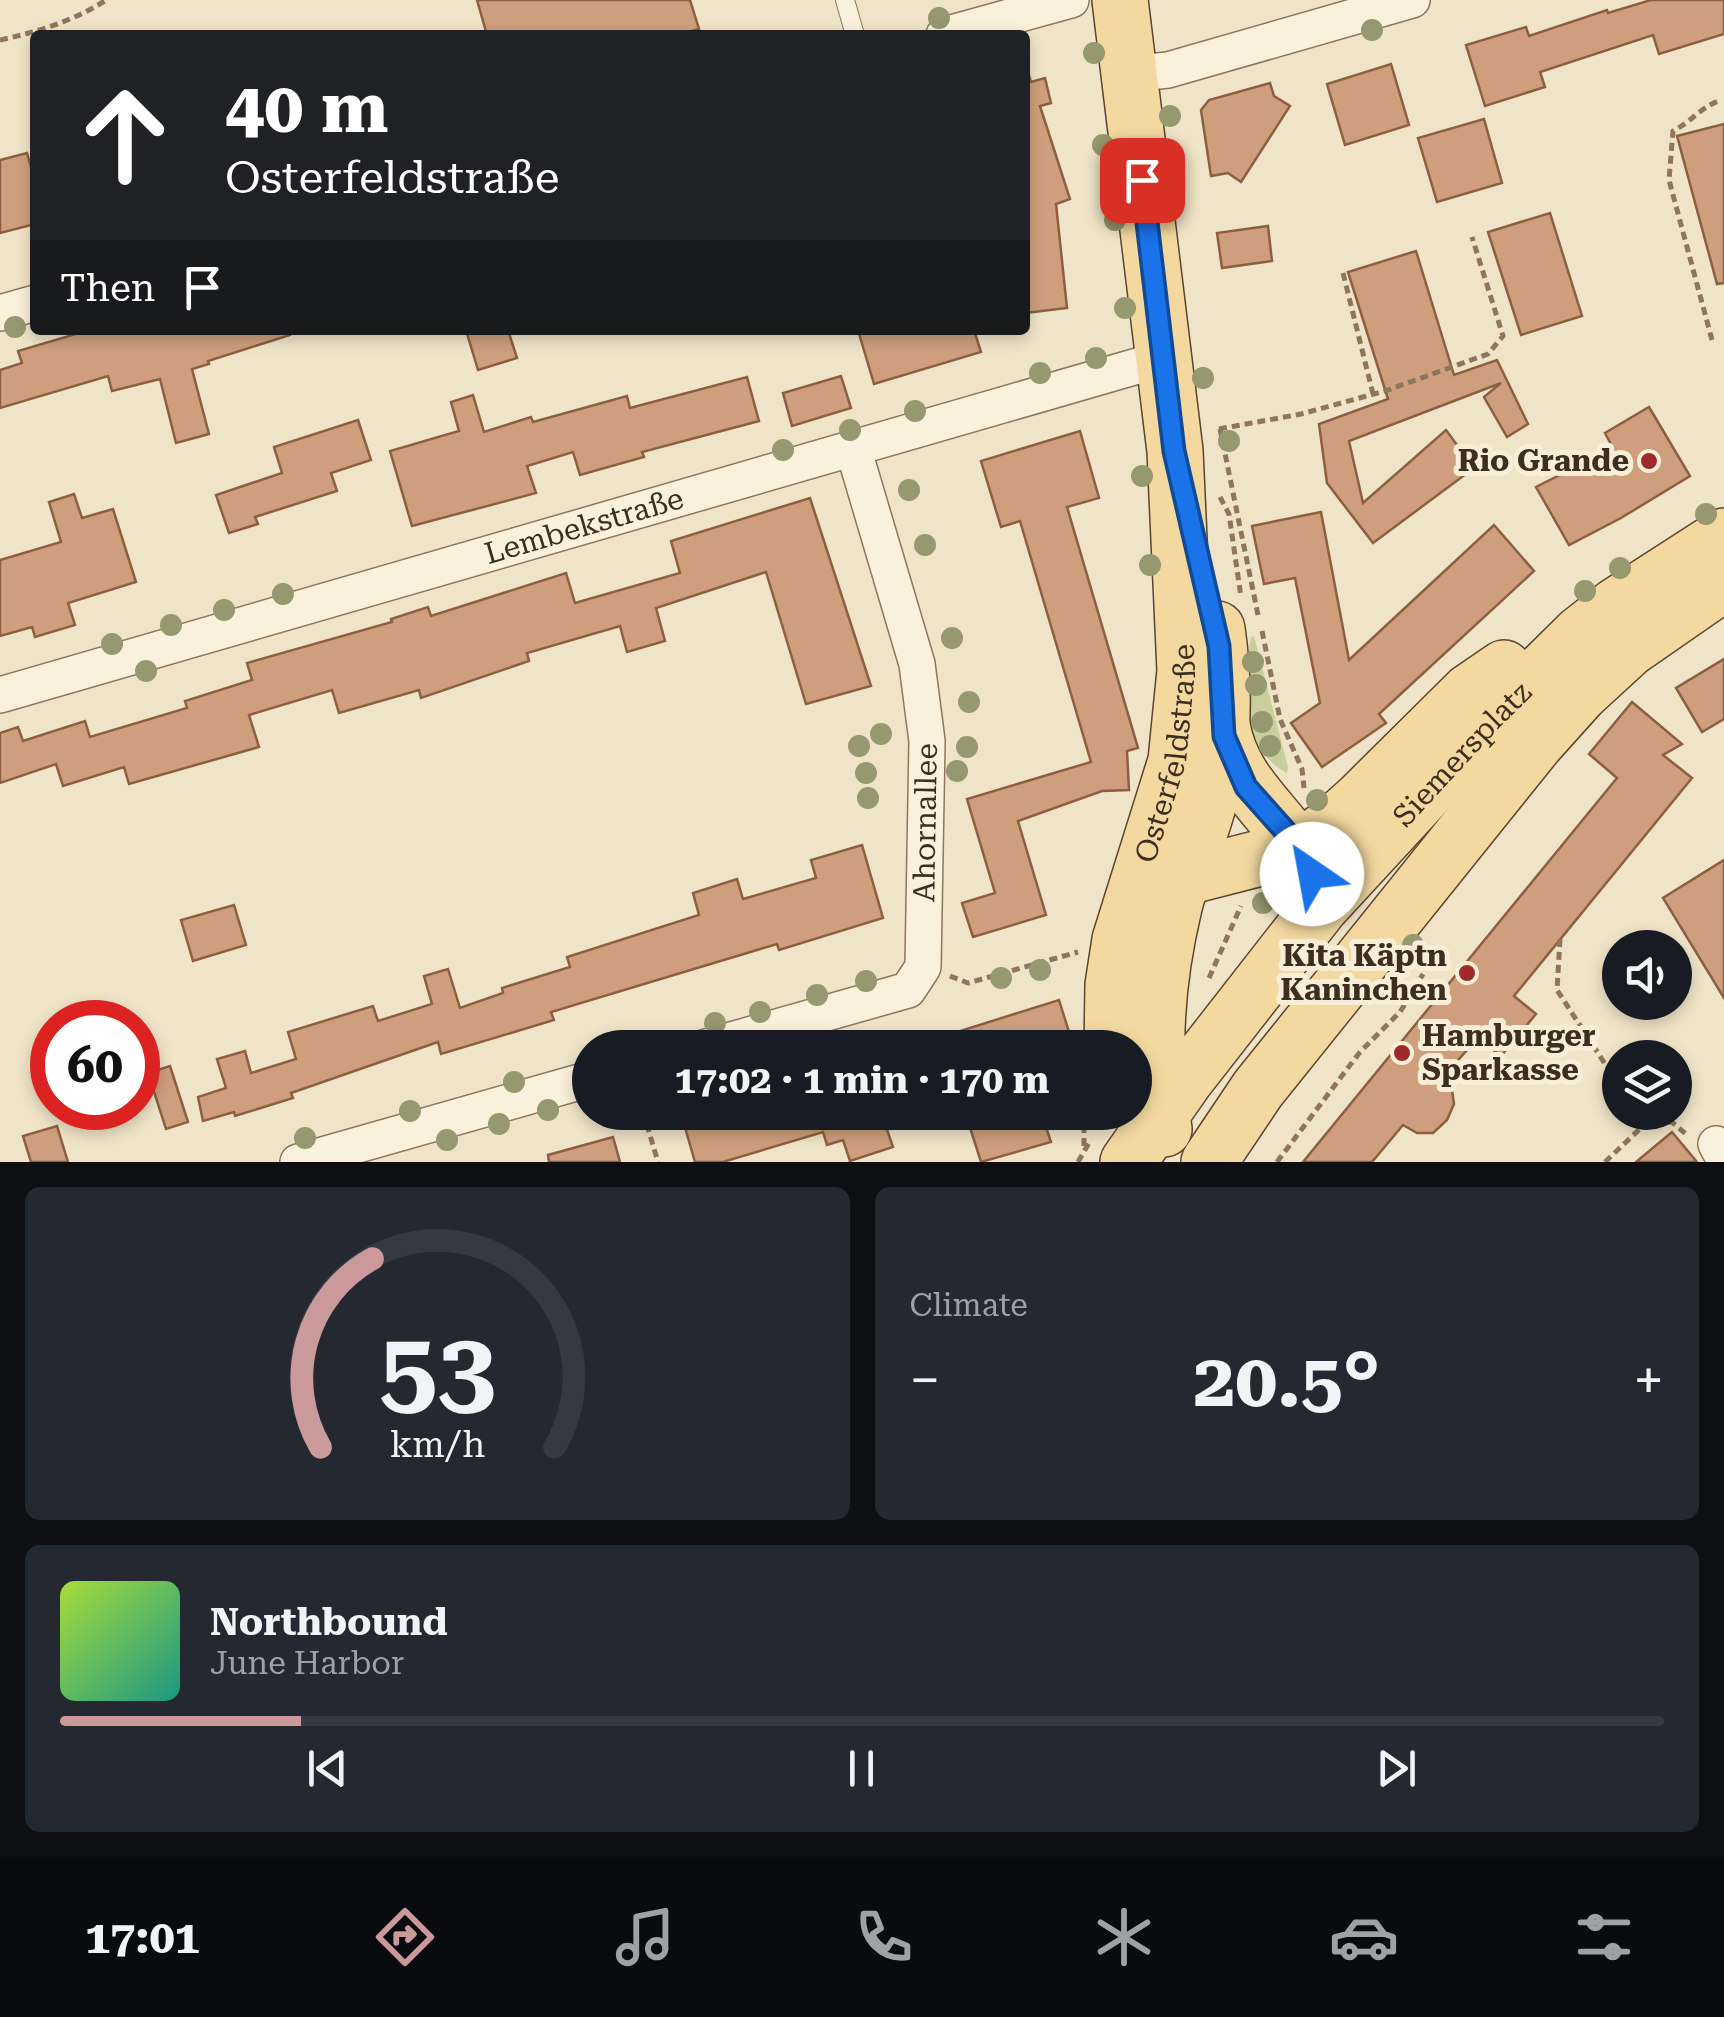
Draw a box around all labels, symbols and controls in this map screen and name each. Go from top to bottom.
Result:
text: 40 m [225,67,389,149]
icon: ahead [60,70,190,200]
pin [1100,138,1185,223]
text: Osterfeldstraße [225,151,559,204]
icon: arrive [1115,153,1170,208]
icon: arrive [175,260,230,315]
text: Then [60,266,155,310]
place label: Rio Grande [1458,443,1629,478]
marker: Rio Grande [1638,450,1660,472]
street label: Lembekstraße [480,480,687,571]
street label: Osterfeldstraße [1127,643,1202,867]
street label: Siemersplatz [1386,674,1538,833]
street label: Ahornallee [906,743,944,902]
position arrow [1260,822,1364,926]
map controls [1602,930,1692,1130]
button: sound [1602,930,1692,1020]
place label: Kita Käptn Kaninchen [1281,938,1447,1007]
marker: Kita Käptn Kaninchen [1456,962,1478,984]
speed limit sign: 60 [30,1000,160,1130]
place label: Hamburger Sparkasse [1422,1018,1596,1087]
button: layers [1602,1040,1692,1130]
marker: Hamburger Sparkasse [1391,1042,1413,1064]
text: 17:02 · 1 min · 170 m [675,1058,1049,1102]
text: Climate [910,1286,1028,1324]
text: 53 [379,1309,495,1430]
text: 20.5° [1193,1336,1380,1424]
text: − [910,1348,940,1412]
text: + [1633,1348,1664,1412]
text: km/h [389,1424,485,1466]
text: Northbound [210,1600,448,1644]
text: June Harbor [210,1644,404,1682]
icon: previous [300,1741,355,1796]
icon: pause [834,1741,889,1796]
icon: next [1369,1741,1424,1796]
icon: directions [370,1902,440,1972]
icon: music [610,1902,680,1972]
icon: phone [849,1902,919,1972]
icon: climate [1089,1902,1159,1972]
icon: car [1329,1902,1399,1972]
icon: filters [1569,1902,1639,1972]
text: 17:01 [85,1911,200,1964]

